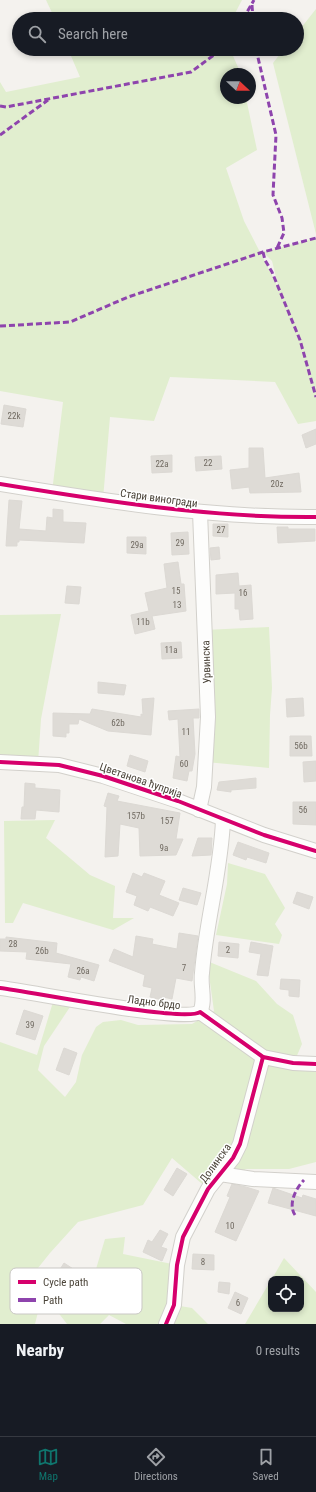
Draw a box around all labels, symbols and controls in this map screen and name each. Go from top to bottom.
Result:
search box [12,12,304,56]
icon: search [26,23,48,45]
text: Search here [58,25,128,43]
north arrow [220,68,256,104]
house number: 22k [8,411,20,421]
house number: 22 [204,458,213,468]
house number: 22a [155,459,169,469]
house number: 20z [271,479,283,489]
street label: Стари виногради [119,487,199,510]
house number: 27 [217,525,226,535]
house number: 29 [176,538,184,548]
house number: 29a [130,540,144,550]
house number: 15 [172,586,181,596]
house number: 16 [239,588,247,598]
house number: 13 [173,600,181,610]
house number: 11b [136,617,150,627]
street label: Урвинска [199,640,214,684]
house number: 11a [164,645,178,655]
house number: 62b [111,718,125,728]
house number: 11 [182,727,190,737]
house number: 56b [294,741,308,751]
house number: 60 [180,759,188,769]
street label: Цветанова ћуприја [98,760,184,801]
house number: 56 [299,805,307,815]
house number: 157b [127,811,145,821]
house number: 157 [160,816,174,826]
house number: 9a [160,843,168,853]
house number: 28 [9,939,17,949]
house number: 2 [226,945,231,955]
house number: 26b [35,946,49,956]
house number: 7 [182,963,187,973]
house number: 26a [76,966,90,976]
street label: Ладно брдо [127,993,182,1012]
house number: 39 [26,1020,34,1030]
street label: Долинска [197,1141,234,1185]
house number: 10 [226,1221,234,1231]
house number: 8 [201,1257,205,1267]
legend [10,1268,142,1314]
text: Cycle path [43,1276,88,1289]
map controls [268,1276,304,1312]
button: locate [268,1276,304,1312]
text: Path [43,1294,63,1307]
house number: 6 [236,1298,240,1308]
text: Nearby [16,1340,64,1360]
text: 0 results [256,1343,300,1358]
tab: Map [37,1446,59,1483]
tab: Directions [134,1446,178,1483]
tab: Saved [253,1446,279,1483]

